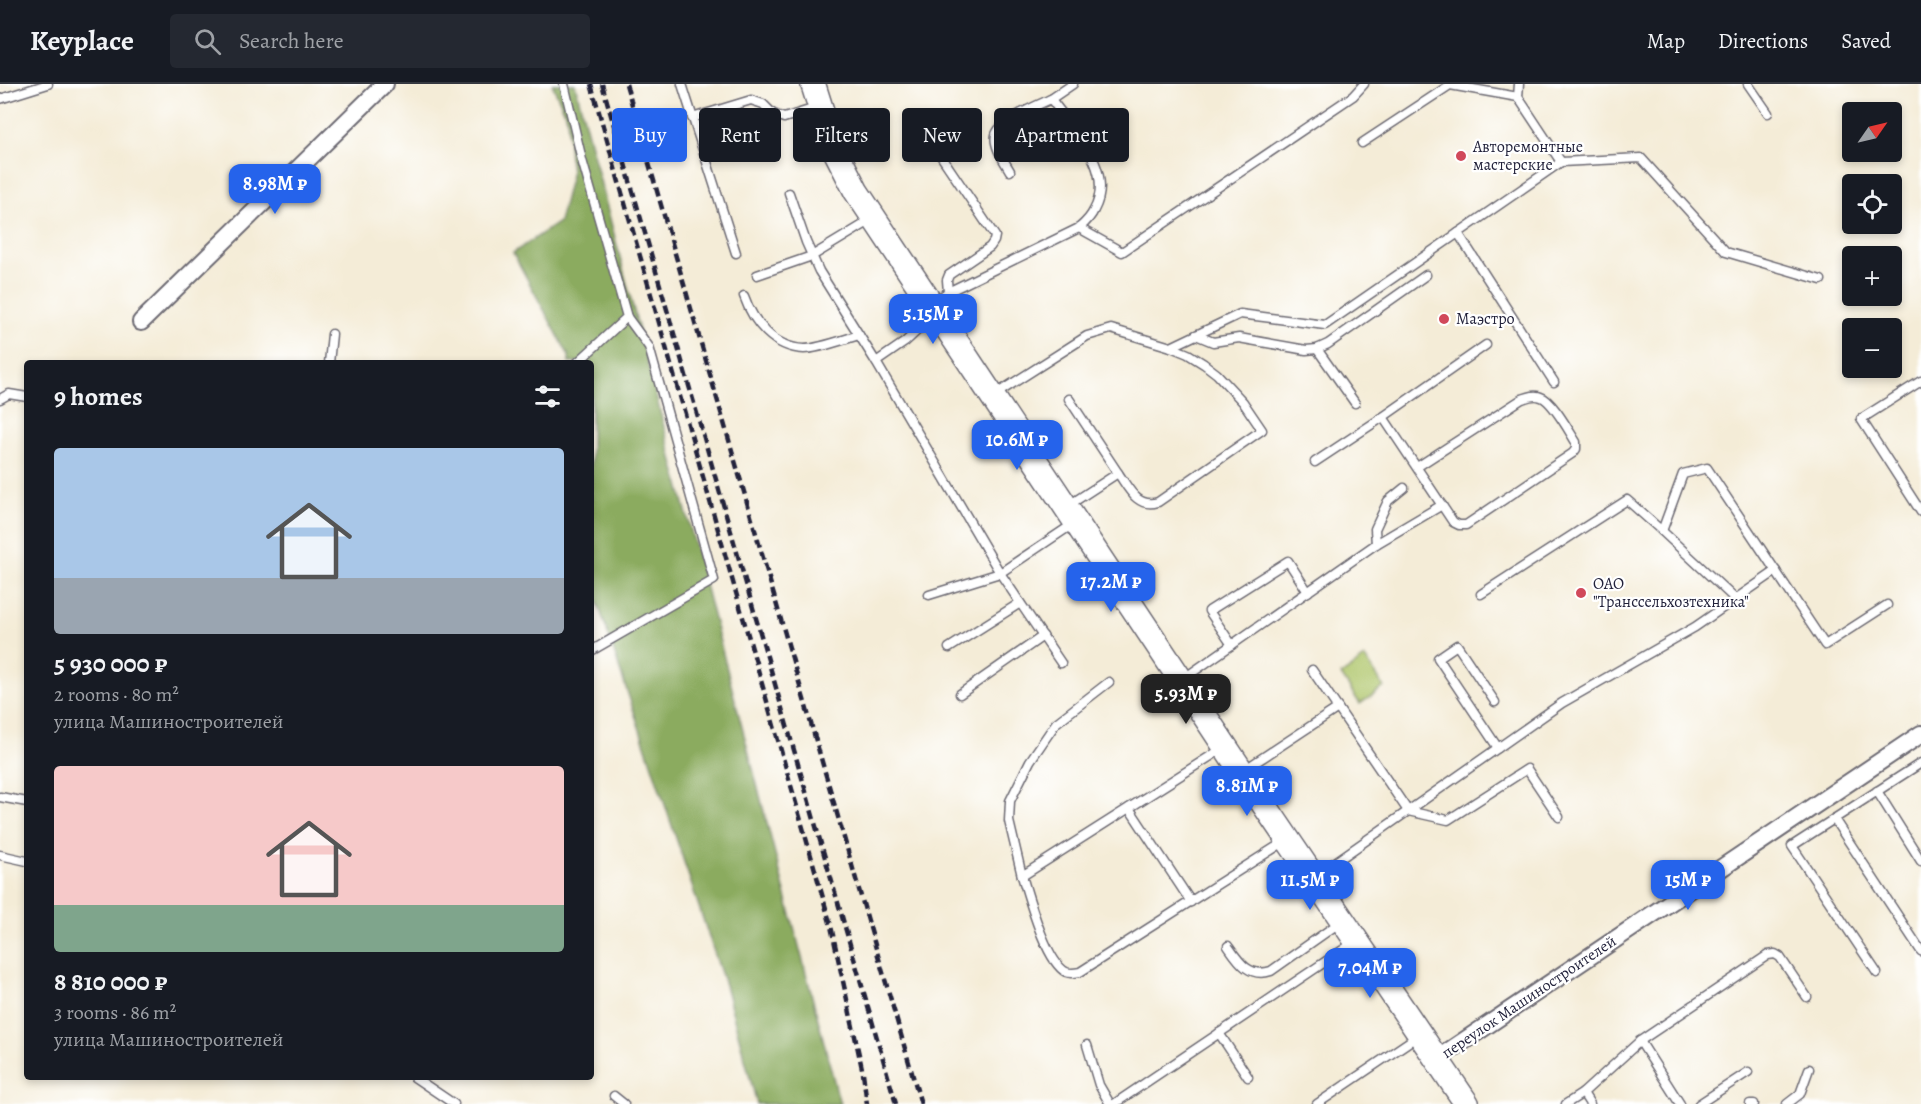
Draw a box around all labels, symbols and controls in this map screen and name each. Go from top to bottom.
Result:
search box [170,14,590,68]
text: Keyplace [30,22,134,60]
icon: search [191,25,224,58]
text: Search here [239,26,344,56]
text: Map [1647,27,1685,55]
text: Directions [1718,27,1808,55]
text: Saved [1841,27,1891,55]
north arrow [1842,102,1902,162]
map controls [1842,102,1902,378]
chip: Buy [612,108,687,162]
chip: Rent [699,108,781,162]
chip: Filters [793,108,890,162]
chip: New [902,108,982,162]
chip: Apartment [994,108,1129,162]
place label: Авторемонтные мастерские [1472,136,1583,176]
marker: Авторемонтные мастерские [1454,149,1468,163]
pin: 8.98M ₽ [220,164,330,215]
text: 8.98M ₽ [243,170,307,197]
button: locate [1842,174,1902,234]
button: + [1842,246,1902,306]
pin: 5.15M ₽ [878,294,988,345]
text: 5.15M ₽ [903,300,963,327]
place label: Маэстро [1456,308,1515,330]
marker: Маэстро [1437,312,1451,326]
button: − [1842,318,1902,378]
text: 9 homes [54,379,143,414]
icon: filters [531,380,564,413]
pin: 10.6M ₽ [962,420,1072,471]
text: 10.6M ₽ [986,426,1048,453]
icon: home [255,487,363,595]
pin: 17.2M ₽ [1056,562,1166,613]
text: 17.2M ₽ [1080,568,1142,595]
place label: ОАО "Транссельхозтехника" [1593,573,1749,613]
marker: ОАО "Транссельхозтехника" [1574,586,1588,600]
text: 5 930 000 ₽ [54,646,167,681]
pin: 5.93M ₽ [1131,674,1241,725]
text: 5.93M ₽ [1155,680,1217,707]
text: 2 rooms · 80 m² [54,681,179,708]
text: улица Машиностроителей [54,708,284,735]
pin: 8.81M ₽ [1192,766,1302,817]
text: 8.81M ₽ [1216,772,1278,799]
icon: home [255,805,363,913]
pin: 11.5M ₽ [1255,860,1365,911]
pin: 15M ₽ [1646,860,1730,911]
text: 11.5M ₽ [1281,866,1339,893]
text: 15M ₽ [1665,866,1711,893]
street label: переулок Машиностроителей [1437,930,1621,1064]
pin: 7.04M ₽ [1315,948,1425,999]
text: 7.04M ₽ [1338,954,1402,981]
text: 8 810 000 ₽ [54,964,167,999]
text: 3 rooms · 86 m² [54,999,176,1026]
text: улица Машиностроителей [54,1026,284,1053]

